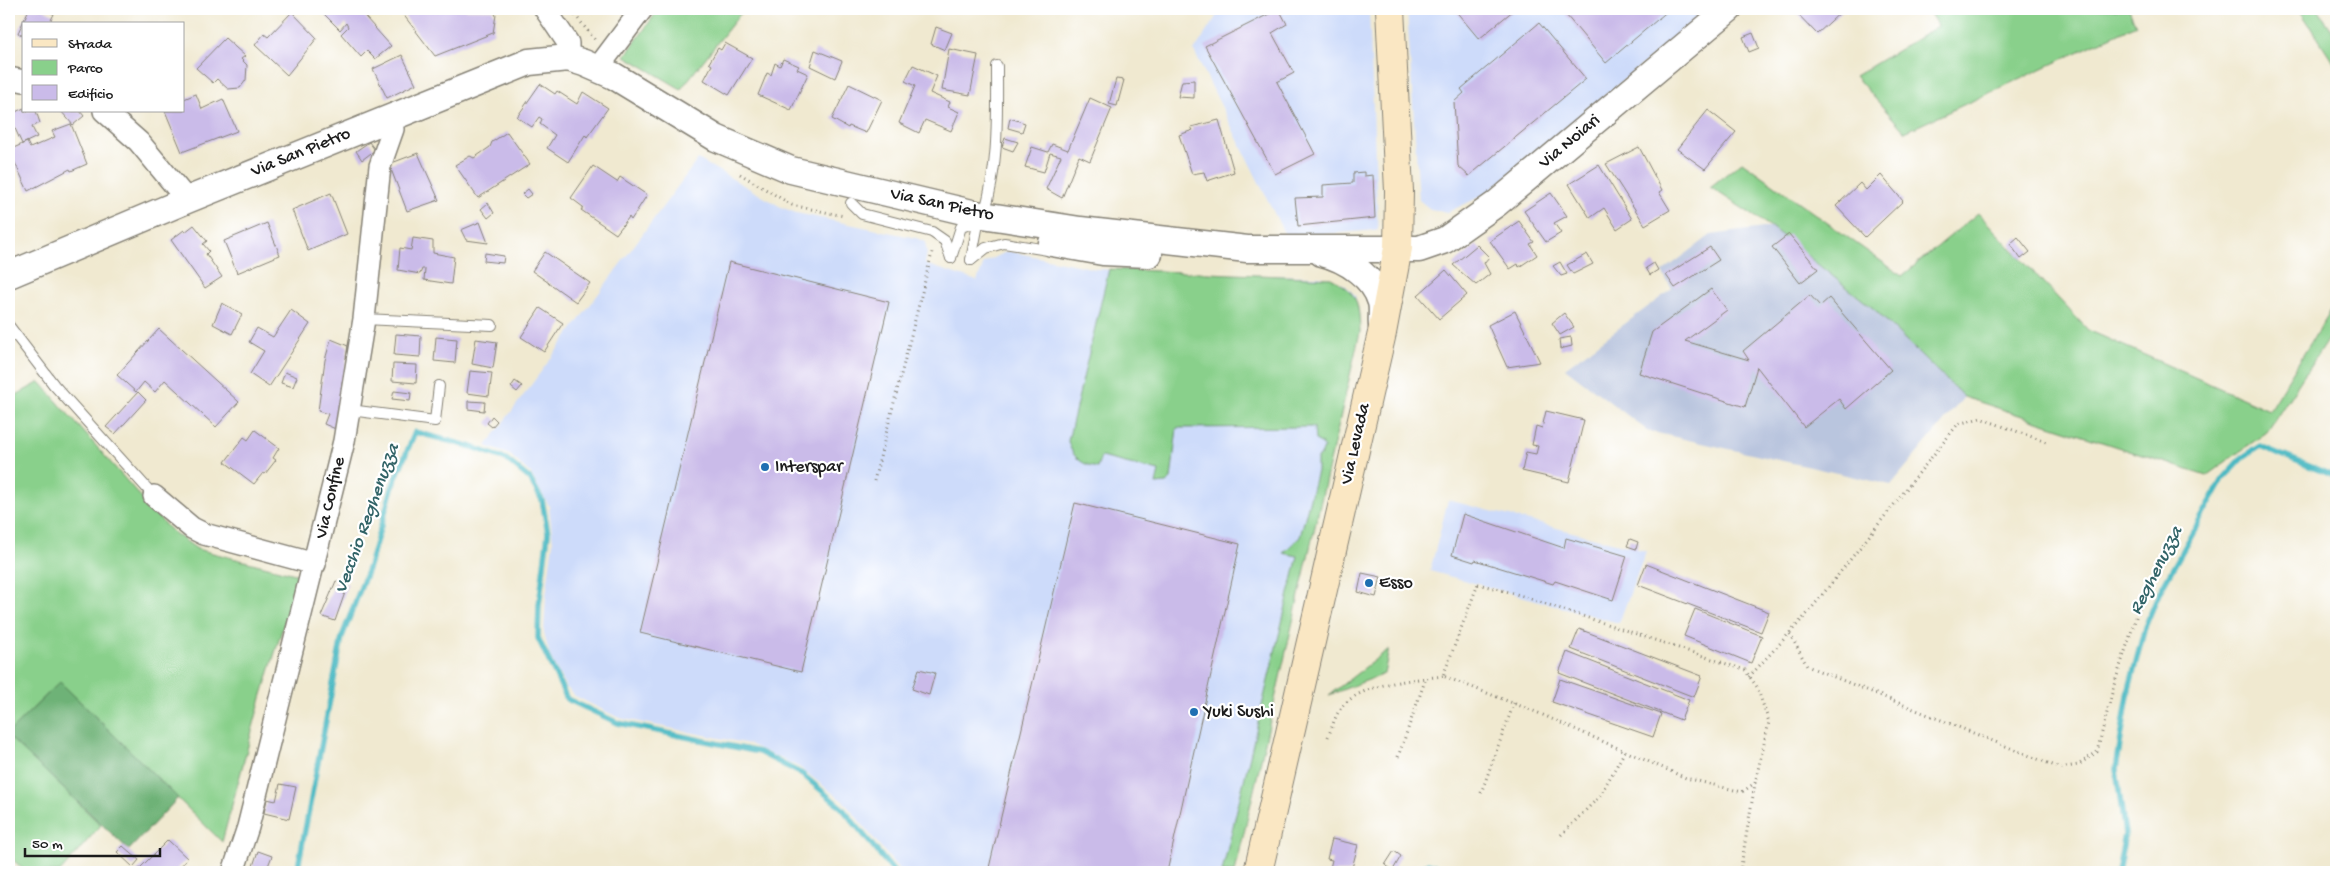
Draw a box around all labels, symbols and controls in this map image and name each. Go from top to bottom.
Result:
legend [22,22,185,112]
text: Strada [68,36,113,54]
text: Parco [67,60,103,78]
text: Edificio [68,86,114,104]
street label: Via Noiari [1534,110,1605,174]
street label: Via San Pietro [247,124,354,183]
street label: Via San Pietro [887,184,996,226]
street label: Via Levada [1336,400,1376,488]
water label: Vecchio Reghenuzza [330,440,406,597]
street label: Via Confine [311,454,351,542]
place label: Interspar [775,457,844,478]
marker: Interspar [759,461,771,473]
water label: Reghenuzza [2125,522,2190,619]
place label: Esso [1379,573,1413,594]
marker: Esso [1363,577,1375,589]
place label: Yuki Sushi [1202,702,1274,723]
marker: Yuki Sushi [1188,706,1200,718]
scale bar [25,826,160,858]
text: 50 m [32,836,63,854]

